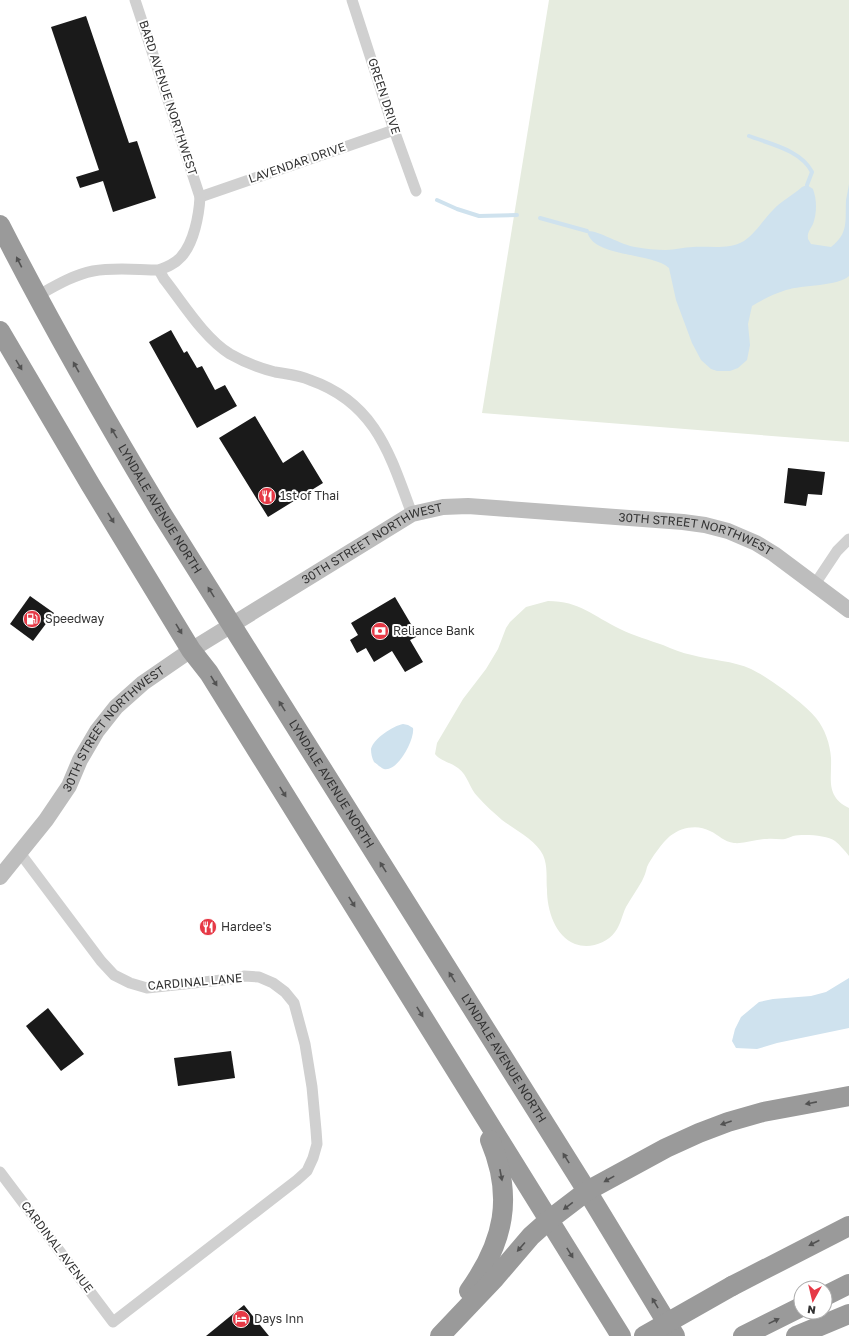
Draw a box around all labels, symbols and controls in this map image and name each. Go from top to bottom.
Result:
street label: BARD AVENUE NORTHWEST [136,18,201,178]
street label: GREEN DRIVE [365,56,404,136]
street label: LAVENDAR DRIVE [246,139,347,186]
one-way arrow [16,256,22,267]
one-way arrow [16,359,23,371]
one-way arrow [73,361,79,373]
one-way arrow [110,427,117,439]
street label: LYNDALE AVENUE NORTH [115,441,205,576]
restaurant icon: 1st of Thai [257,486,277,506]
place label: 1st of Thai [280,488,339,503]
street label: 30TH STREET NORTHWEST [299,499,444,587]
street label: 30TH STREET NORTHWEST [618,509,776,559]
one-way arrow [107,512,115,523]
one-way arrow [207,587,215,597]
fuel station icon: Speedway [22,609,42,629]
place label: Speedway [45,611,104,626]
bank icon: Reliance Bank [370,621,390,641]
one-way arrow [175,623,182,635]
place label: Reliance Bank [393,623,475,638]
street label: 30TH STREET NORTHWEST [59,662,168,795]
one-way arrow [210,676,218,686]
one-way arrow [278,701,286,711]
street label: LYNDALE AVENUE NORTH [286,717,378,851]
one-way arrow [279,786,286,798]
one-way arrow [379,862,387,872]
one-way arrow [348,896,355,908]
restaurant icon: Hardee's [198,917,218,937]
place label: Hardee's [221,919,272,934]
street label: CARDINAL LANE [147,970,243,993]
one-way arrow [449,971,456,983]
street label: LYNDALE AVENUE NORTH [458,991,550,1125]
one-way arrow [417,1006,424,1018]
one-way arrow [804,1100,817,1106]
one-way arrow [720,1120,732,1126]
one-way arrow [563,1153,570,1164]
one-way arrow [498,1169,504,1181]
one-way arrow [603,1176,615,1183]
street label: CARDINAL AVENUE [18,1198,97,1295]
one-way arrow [563,1201,573,1209]
one-way arrow [808,1240,820,1247]
one-way arrow [517,1242,526,1253]
one-way arrow [566,1247,573,1259]
north arrow [793,1280,833,1320]
one-way arrow [651,1298,659,1308]
text: N [806,1303,817,1317]
hotel icon: Days Inn [231,1309,251,1329]
place label: Days Inn [254,1311,304,1326]
one-way arrow [768,1318,780,1324]

